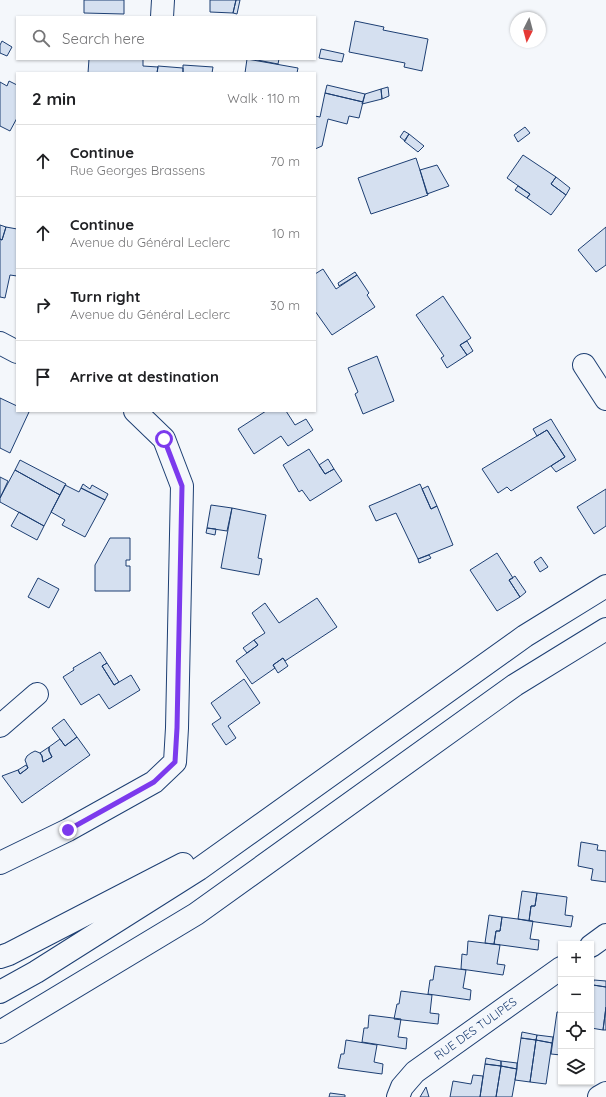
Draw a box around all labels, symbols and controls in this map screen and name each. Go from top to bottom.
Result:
north arrow [510,12,546,48]
search box [16,16,316,60]
icon: search [30,27,52,49]
text: Search here [62,29,145,48]
text: 2 min [32,88,76,109]
text: Walk · 110 m [227,90,300,106]
text: Continue [70,143,134,162]
icon: ahead [32,150,54,172]
text: 70 m [270,153,300,169]
text: Rue Georges Brassens [70,162,205,178]
text: Continue [70,215,134,234]
icon: ahead [32,222,54,244]
text: 10 m [272,225,300,241]
text: Avenue du Général Leclerc [70,234,230,250]
text: Turn right [70,287,141,306]
icon: right [32,294,54,316]
text: 30 m [270,297,300,313]
text: Avenue du Général Leclerc [70,306,230,322]
icon: arrive [32,366,54,388]
text: Arrive at destination [70,367,219,386]
route start [155,430,173,448]
route end [59,821,77,839]
map controls [558,941,594,1085]
button: + [558,941,594,977]
button: − [558,977,594,1013]
street label: RUE DES TULIPES [431,994,520,1063]
button: locate [558,1013,594,1049]
button: layers [558,1049,594,1085]

